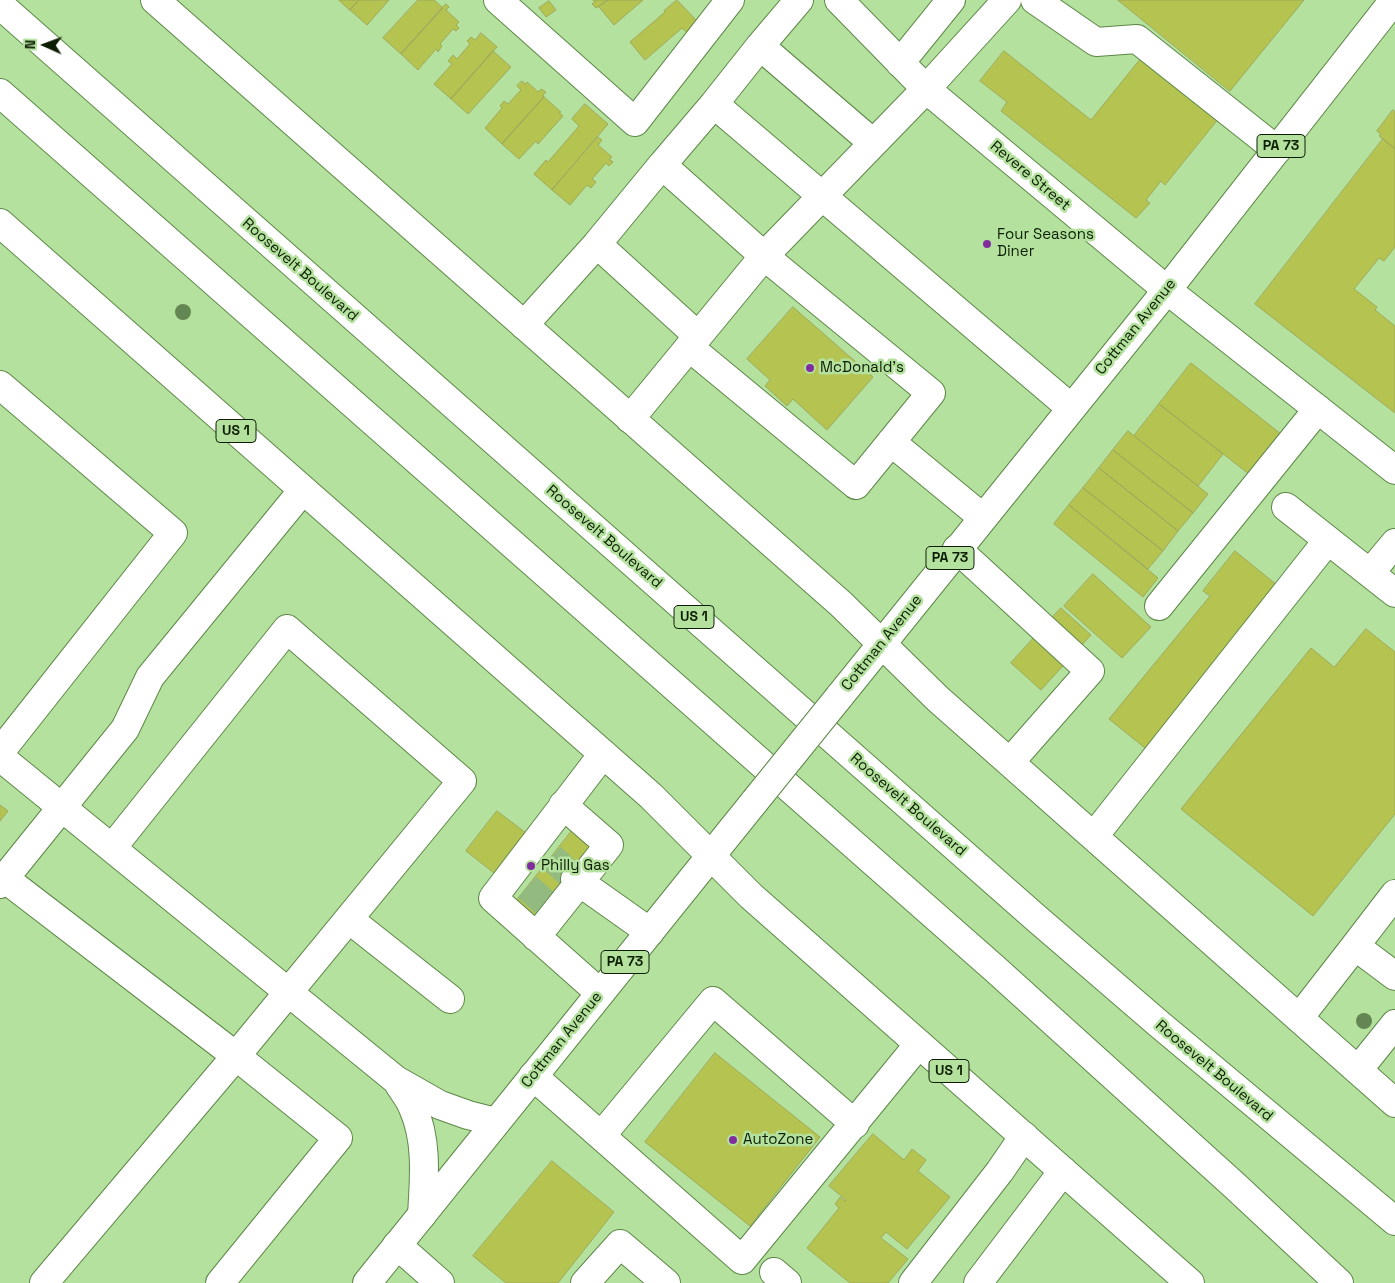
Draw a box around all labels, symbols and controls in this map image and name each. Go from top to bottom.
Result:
north arrow [20,20,70,70]
text: N [21,39,39,49]
road number: PA 73 [1257,134,1305,158]
street label: Revere Street [986,137,1074,215]
street label: Roosevelt Boulevard [238,215,362,325]
place label: Four Seasons Diner [997,226,1094,261]
marker: Four Seasons Diner [981,238,993,250]
street label: Cottman Avenue [1092,275,1180,379]
place label: McDonald's [820,359,904,377]
marker: McDonald's [804,362,816,374]
road number: US 1 [216,420,256,442]
street label: Roosevelt Boulevard [542,482,666,592]
road number: PA 73 [926,546,974,570]
street label: Cottman Avenue [838,591,926,695]
road number: US 1 [674,606,714,628]
street label: Roosevelt Boulevard [846,750,970,860]
place label: Philly Gas [541,857,610,875]
marker: Philly Gas [525,860,537,872]
road number: PA 73 [601,950,649,974]
street label: Cottman Avenue [518,988,606,1092]
street label: Roosevelt Boulevard [1152,1017,1276,1125]
road number: US 1 [929,1060,969,1082]
place label: AutoZone [743,1131,813,1149]
marker: AutoZone [727,1134,739,1146]

